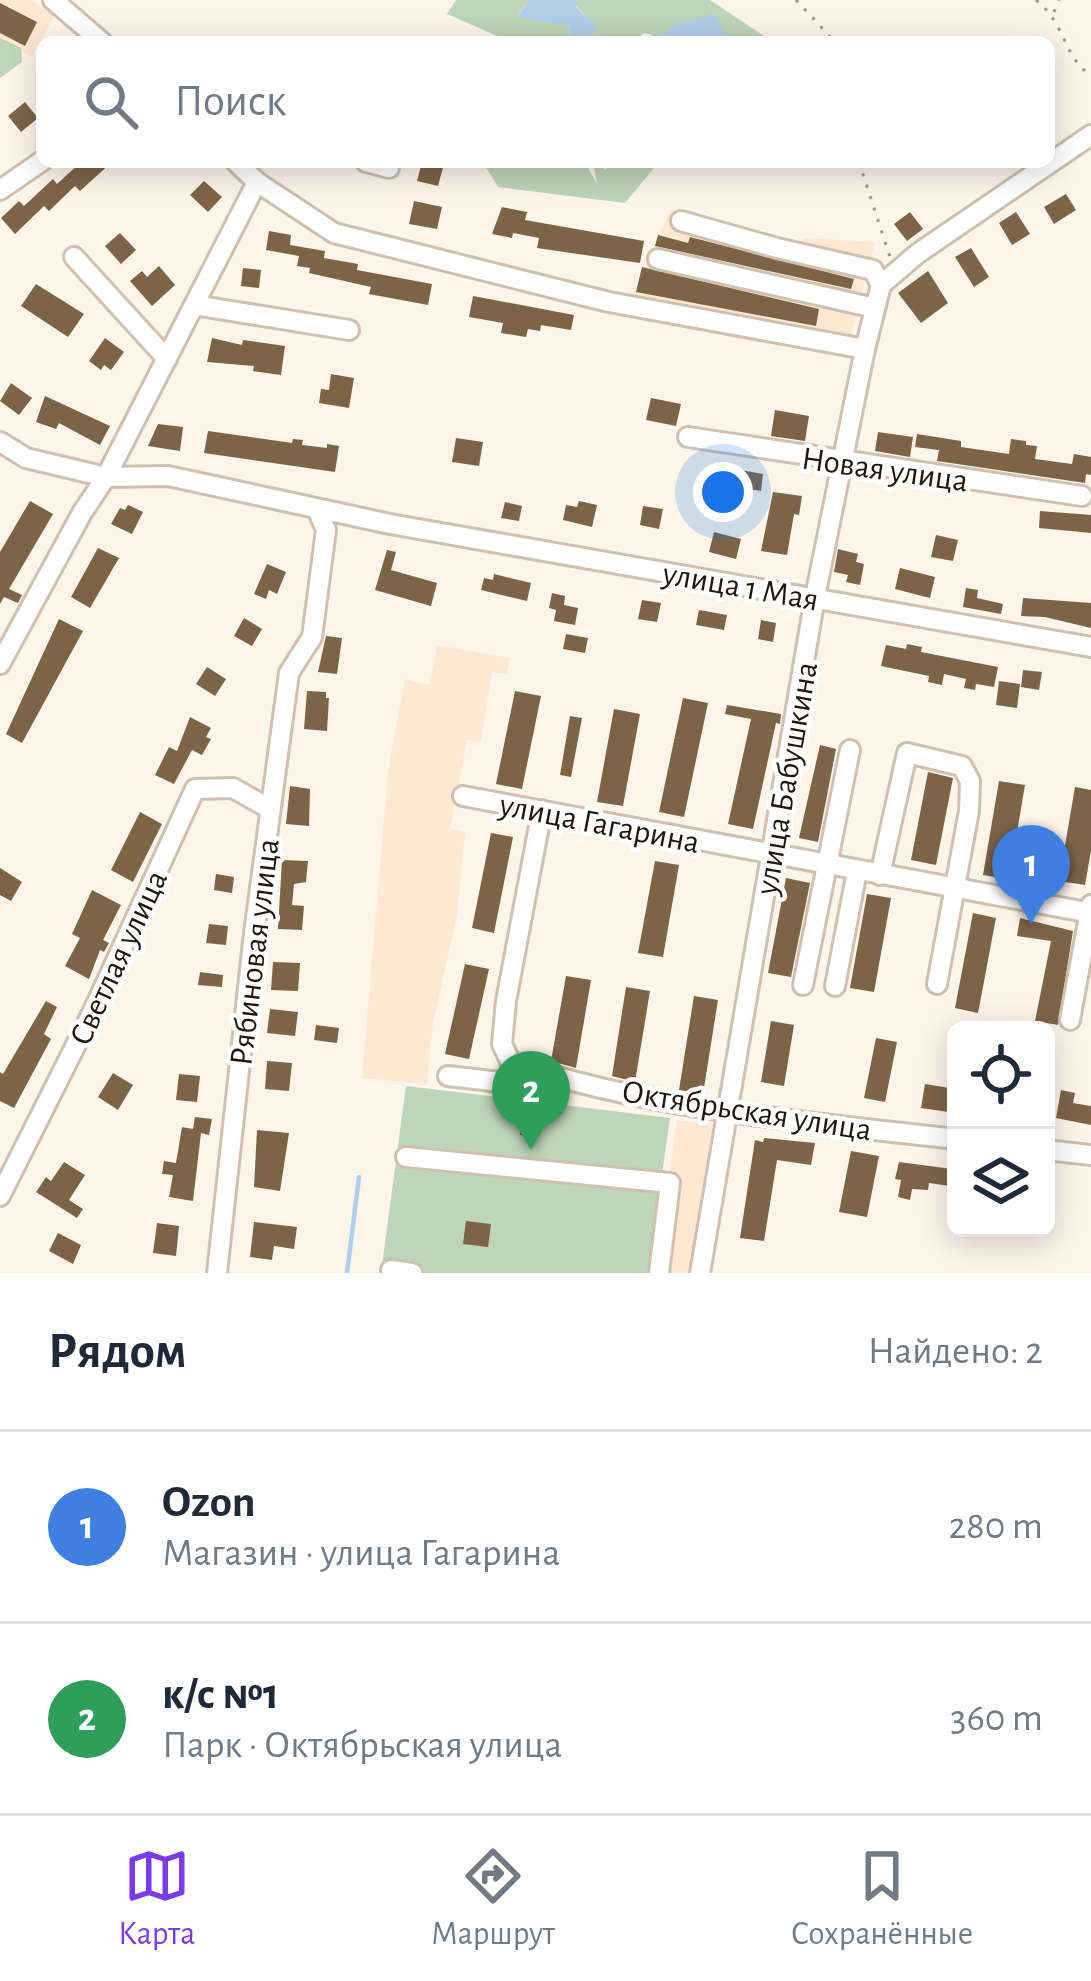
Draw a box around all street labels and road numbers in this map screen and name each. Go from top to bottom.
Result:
street label: Новая улица [799,442,970,498]
street label: улица 1 Мая [659,557,821,617]
street label: улица Бабушкина [751,659,824,898]
street label: улица Гагарина [496,789,702,860]
street label: Рябиновая улица [225,837,286,1068]
street label: Светлая улица [64,865,174,1051]
street label: Октябрьская улица [619,1075,874,1148]

